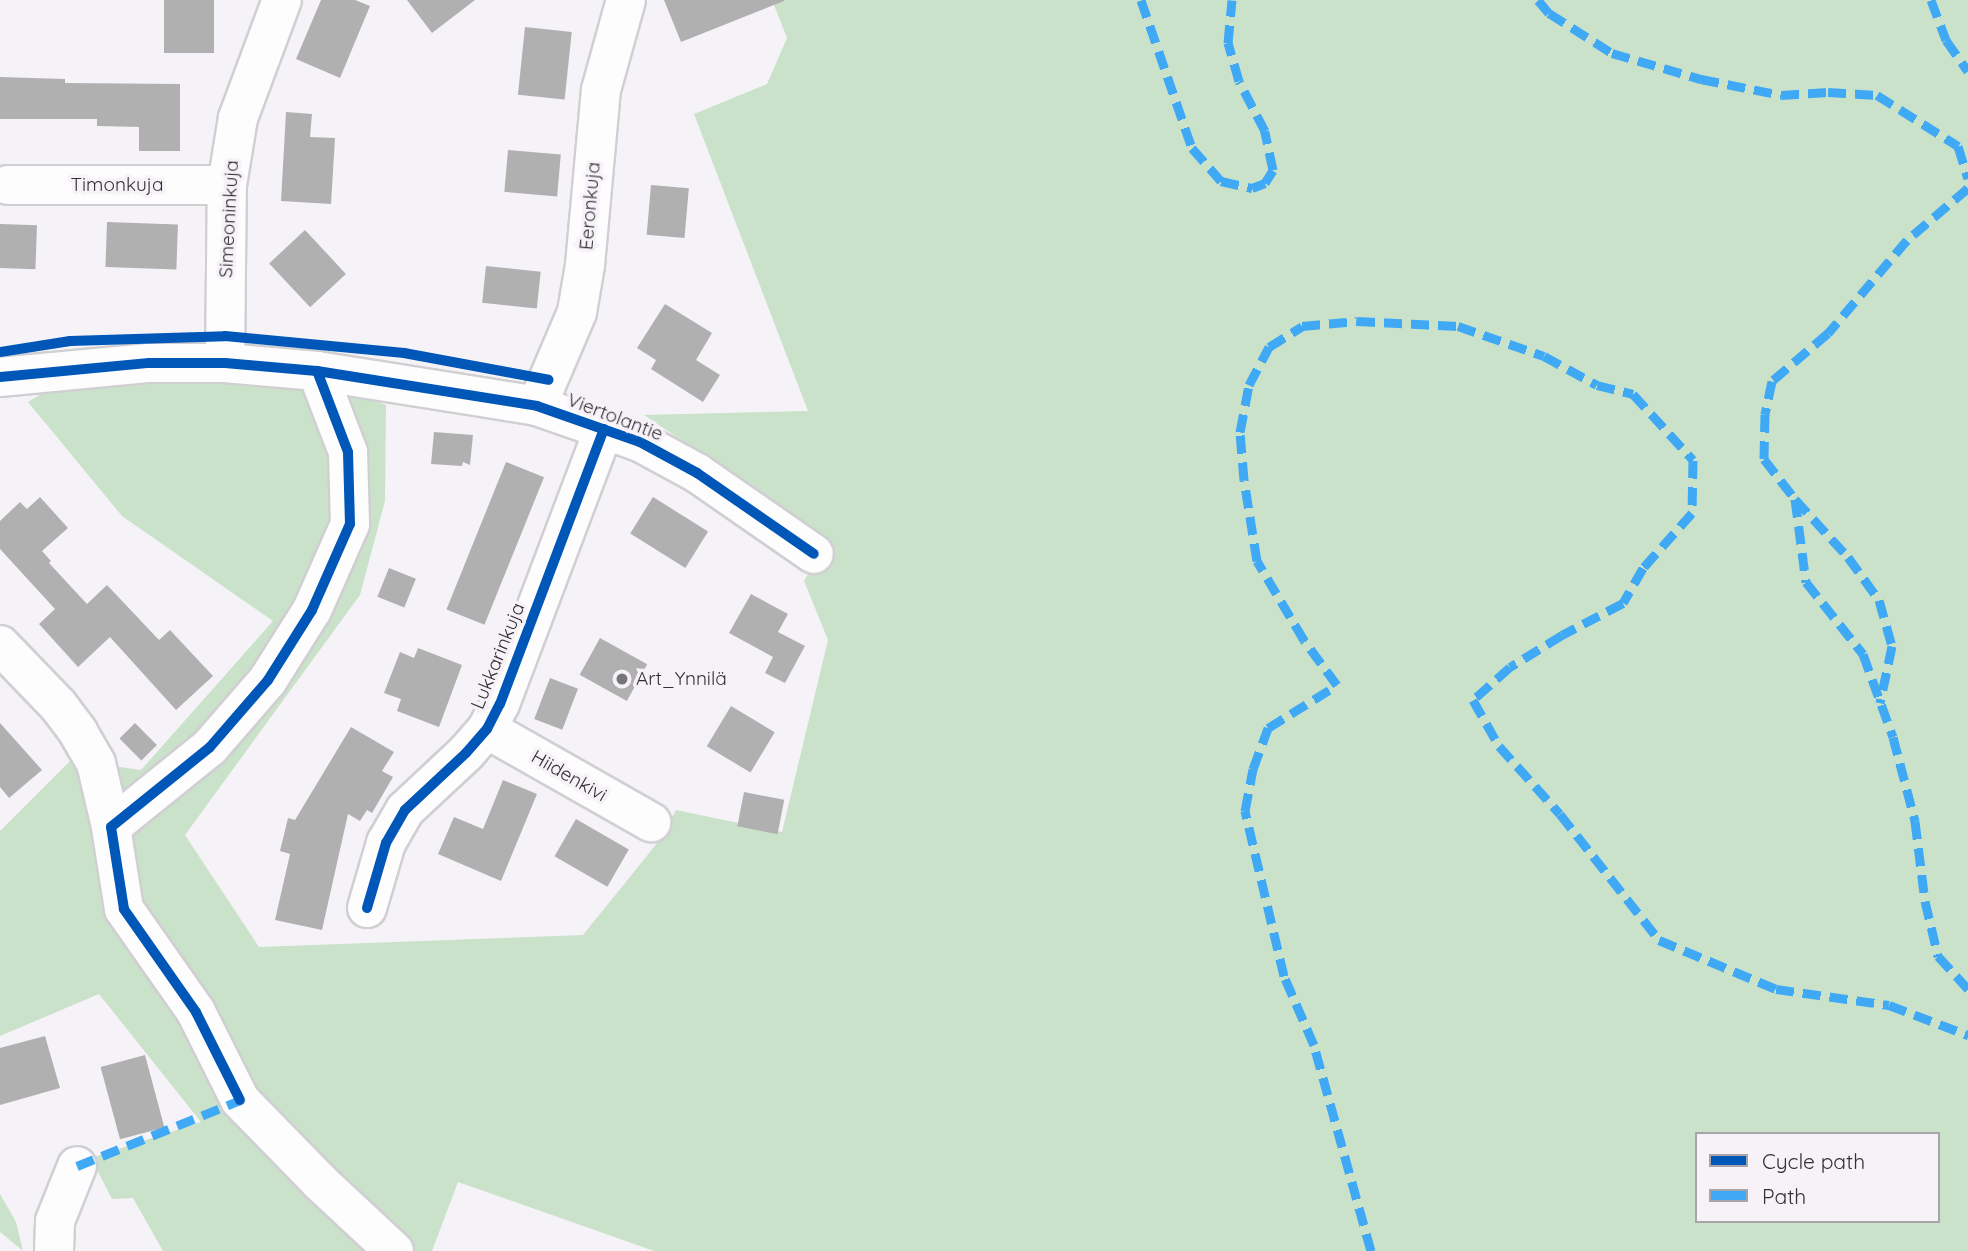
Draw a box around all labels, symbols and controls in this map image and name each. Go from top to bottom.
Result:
street label: Simeoninkuja [215,160,243,278]
street label: Eeronkuja [575,161,605,251]
street label: Timonkuja [71,174,163,196]
street label: Viertolantie [564,388,666,446]
street label: Lukkarinkuja [466,600,530,712]
place label: Art_Ynnilä [636,668,727,690]
marker: Art_Ynnilä [614,671,630,687]
street label: Hiidenkivi [527,745,611,807]
legend [1695,1132,1940,1223]
text: Cycle path [1762,1148,1865,1174]
text: Path [1762,1183,1806,1209]

